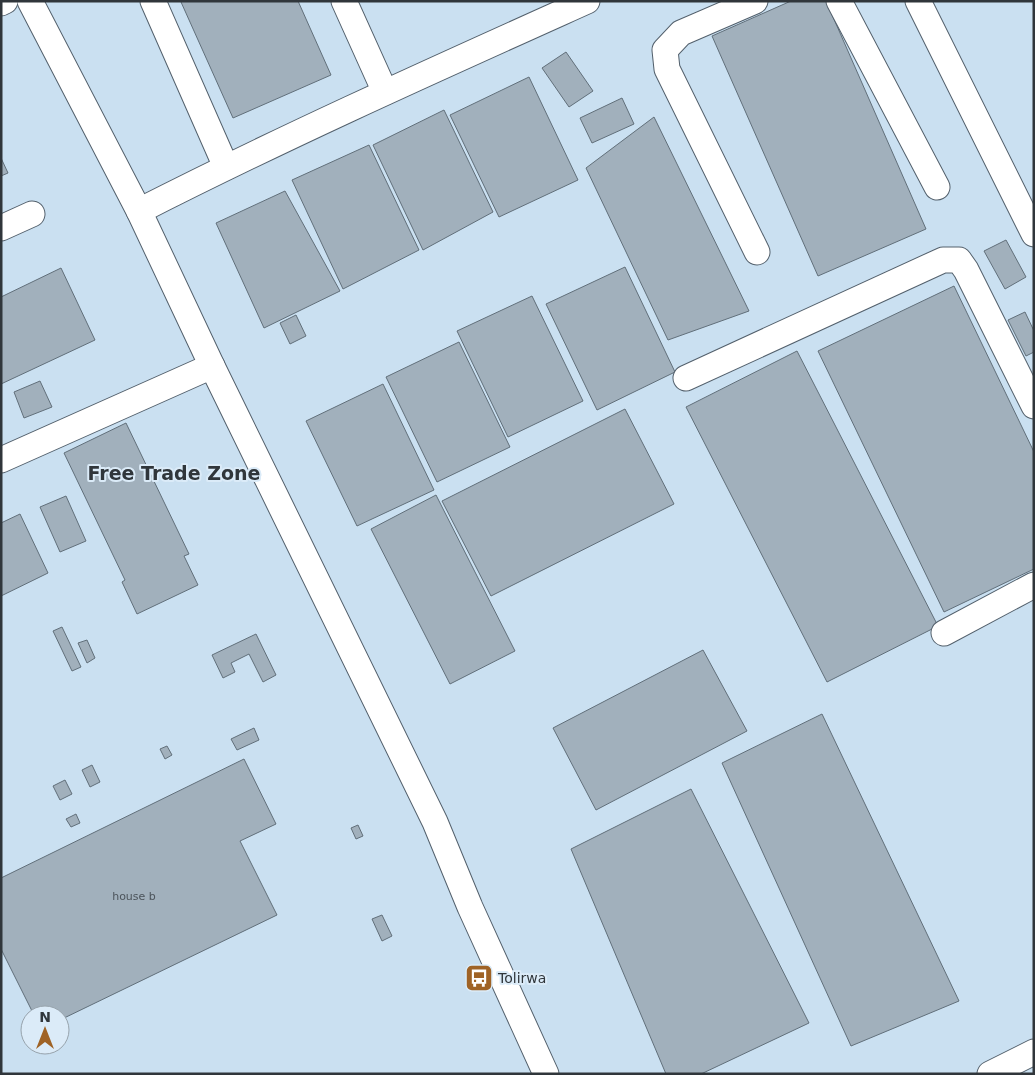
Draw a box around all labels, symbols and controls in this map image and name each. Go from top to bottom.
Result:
district label: Free Trade Zone [88,462,260,484]
house number: house b [112,890,156,903]
bus stop icon: Tolirwa [464,963,494,993]
place label: Tolirwa [497,970,546,986]
north arrow [20,1005,70,1055]
text: N [39,1009,51,1025]

